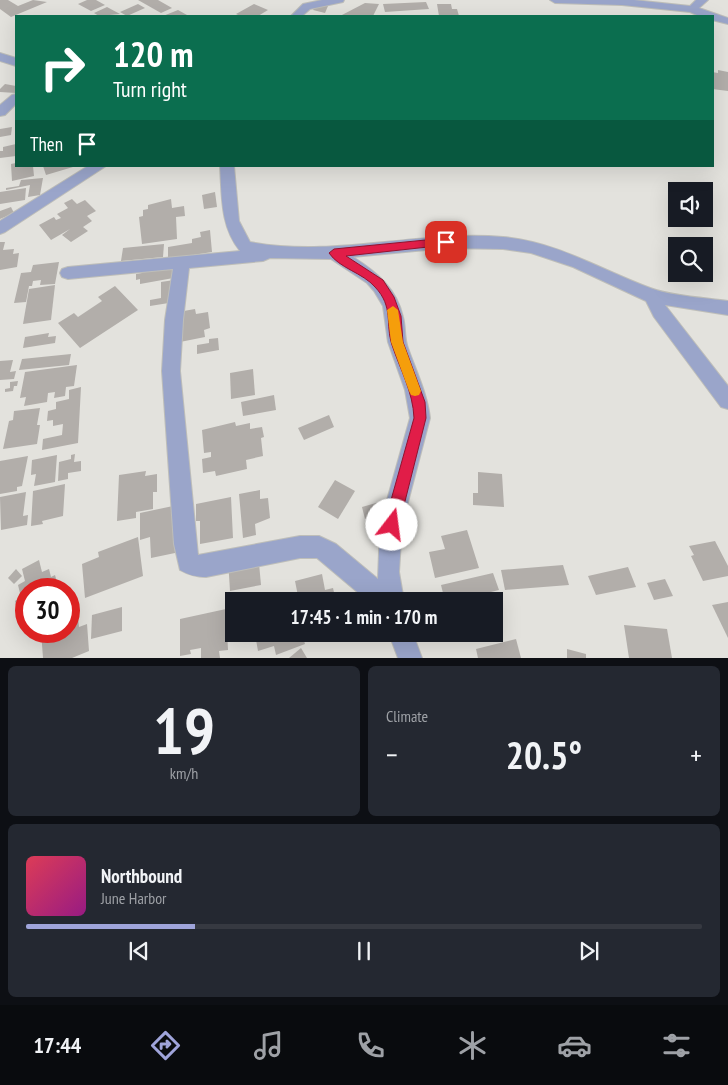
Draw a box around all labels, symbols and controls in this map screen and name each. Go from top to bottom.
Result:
text: 120 m [113,31,194,77]
icon: right [30,35,95,100]
text: Turn right [113,75,187,103]
icon: arrive [73,130,101,158]
text: Then [30,132,63,156]
map controls [668,182,713,282]
button: sound [668,182,713,227]
pin [425,221,467,263]
icon: arrive [432,228,460,256]
button: search [668,237,713,282]
position arrow [365,498,417,550]
speed limit sign: 30 [15,578,80,643]
text: 17:45 · 1 min · 170 m [291,605,437,629]
text: 19 [153,688,215,772]
text: Climate [386,706,428,726]
text: 20.5° [506,730,582,779]
text: − [386,736,398,773]
text: + [690,736,702,773]
text: km/h [170,763,198,783]
text: Northbound [101,864,182,888]
text: June Harbor [101,888,166,908]
icon: previous [125,937,153,965]
icon: pause [350,937,378,965]
icon: next [575,937,603,965]
icon: directions [148,1028,183,1063]
icon: music [251,1028,286,1063]
icon: phone [353,1028,388,1063]
icon: climate [455,1028,490,1063]
icon: car [557,1028,592,1063]
icon: filters [659,1028,694,1063]
text: 17:44 [34,1031,81,1059]

